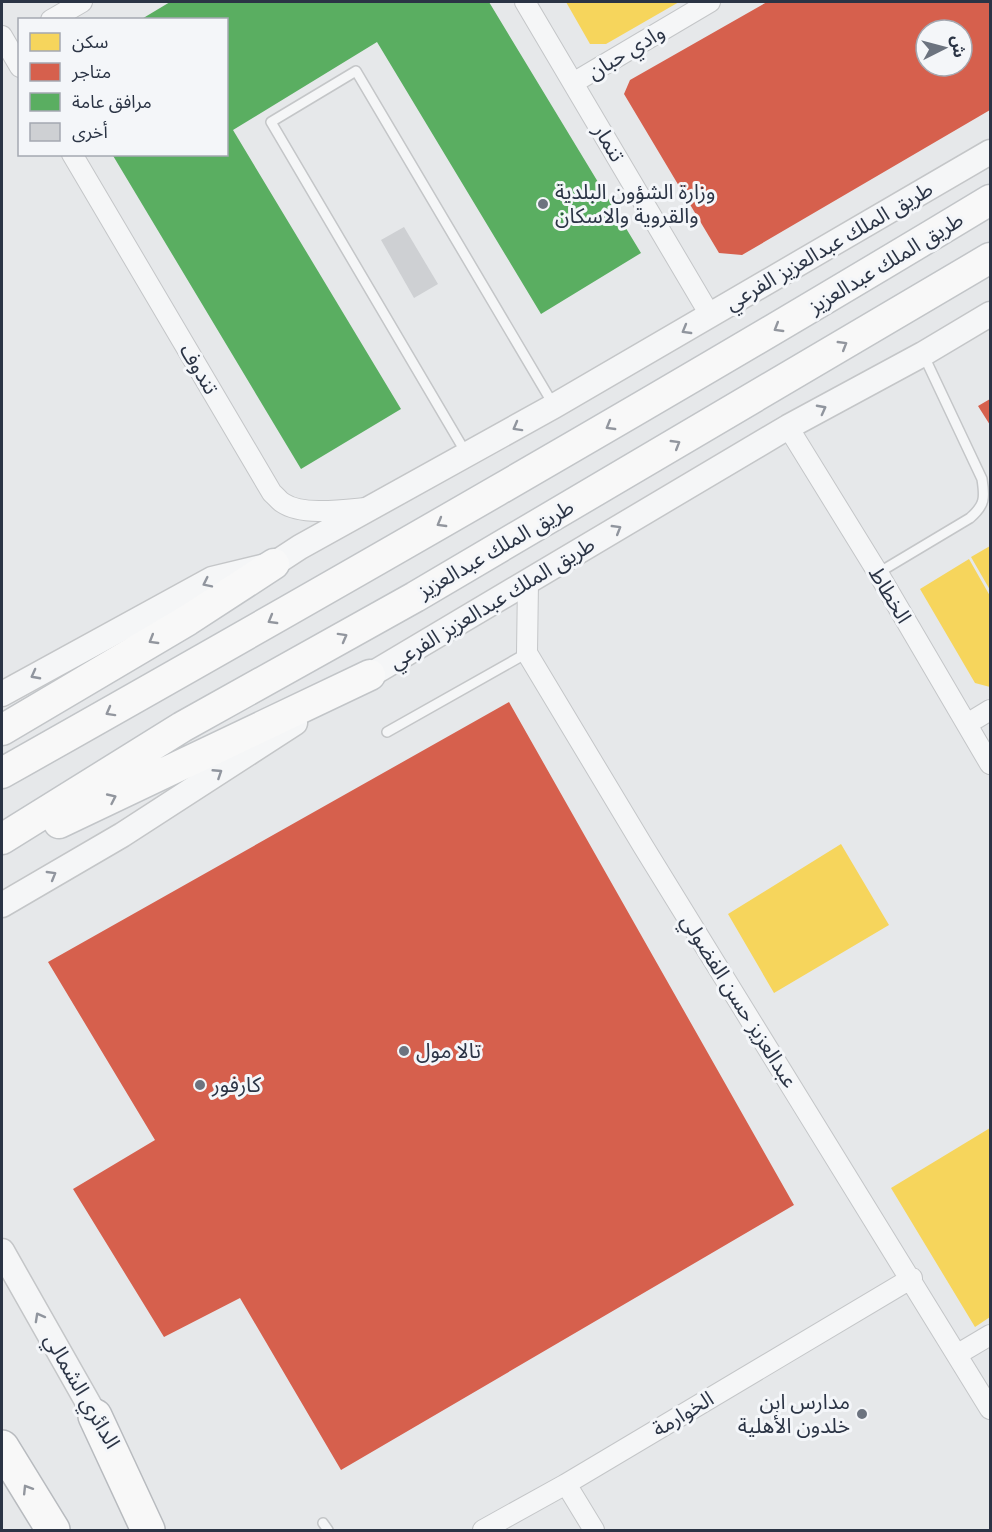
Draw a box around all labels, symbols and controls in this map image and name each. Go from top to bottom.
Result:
street label: وادي حبان [582,17,671,88]
legend [18,18,228,156]
north arrow [914,18,974,78]
text: سكن [72,30,108,53]
text: ش [948,34,970,58]
text: متاجر [71,60,111,83]
text: مرافق عامة [72,90,152,113]
street label: تنمار [587,118,632,167]
text: أخرى [72,120,108,143]
street label: طريق الملك عبدالعزيز الفرعي [721,176,937,316]
place label: وزارة الشؤون البلدية والقروية والاسكان [555,177,715,229]
marker: وزارة الشؤون البلدية والقروية والاسكان [536,197,550,211]
street label: طريق الملك عبدالعزيز [804,207,968,319]
one-way arrow [774,320,784,332]
one-way arrow [682,322,692,334]
street label: تندوف [174,338,226,399]
one-way arrow [837,341,847,352]
one-way arrow [815,405,826,416]
one-way arrow [606,418,616,430]
one-way arrow [513,420,523,431]
one-way arrow [670,440,680,452]
street label: طريق الملك عبدالعزيز [411,492,579,605]
one-way arrow [437,516,447,527]
one-way arrow [611,524,621,536]
street label: طريق الملك عبدالعزيز الفرعي [383,529,601,677]
street label: الخطاط [863,561,919,628]
one-way arrow [202,576,213,588]
one-way arrow [268,613,278,625]
one-way arrow [337,632,347,644]
one-way arrow [149,633,159,645]
one-way arrow [31,668,41,679]
one-way arrow [106,705,116,716]
one-way arrow [212,768,222,780]
one-way arrow [105,793,116,805]
one-way arrow [46,871,56,883]
street label: عبدالعزيز حسن الفضولي [673,908,805,1094]
place label: تالا مول [416,1036,481,1064]
marker: تالا مول [397,1044,411,1058]
place label: كارفور [211,1070,261,1098]
marker: كارفور [193,1078,207,1092]
one-way arrow [35,1313,46,1323]
street label: الدائري الشمالي [36,1328,127,1455]
street label: الخوارمة [647,1384,718,1442]
place label: مدارس ابن خلدون الأهلية [738,1387,850,1439]
marker: مدارس ابن خلدون الأهلية [855,1407,869,1421]
one-way arrow [23,1485,35,1495]

